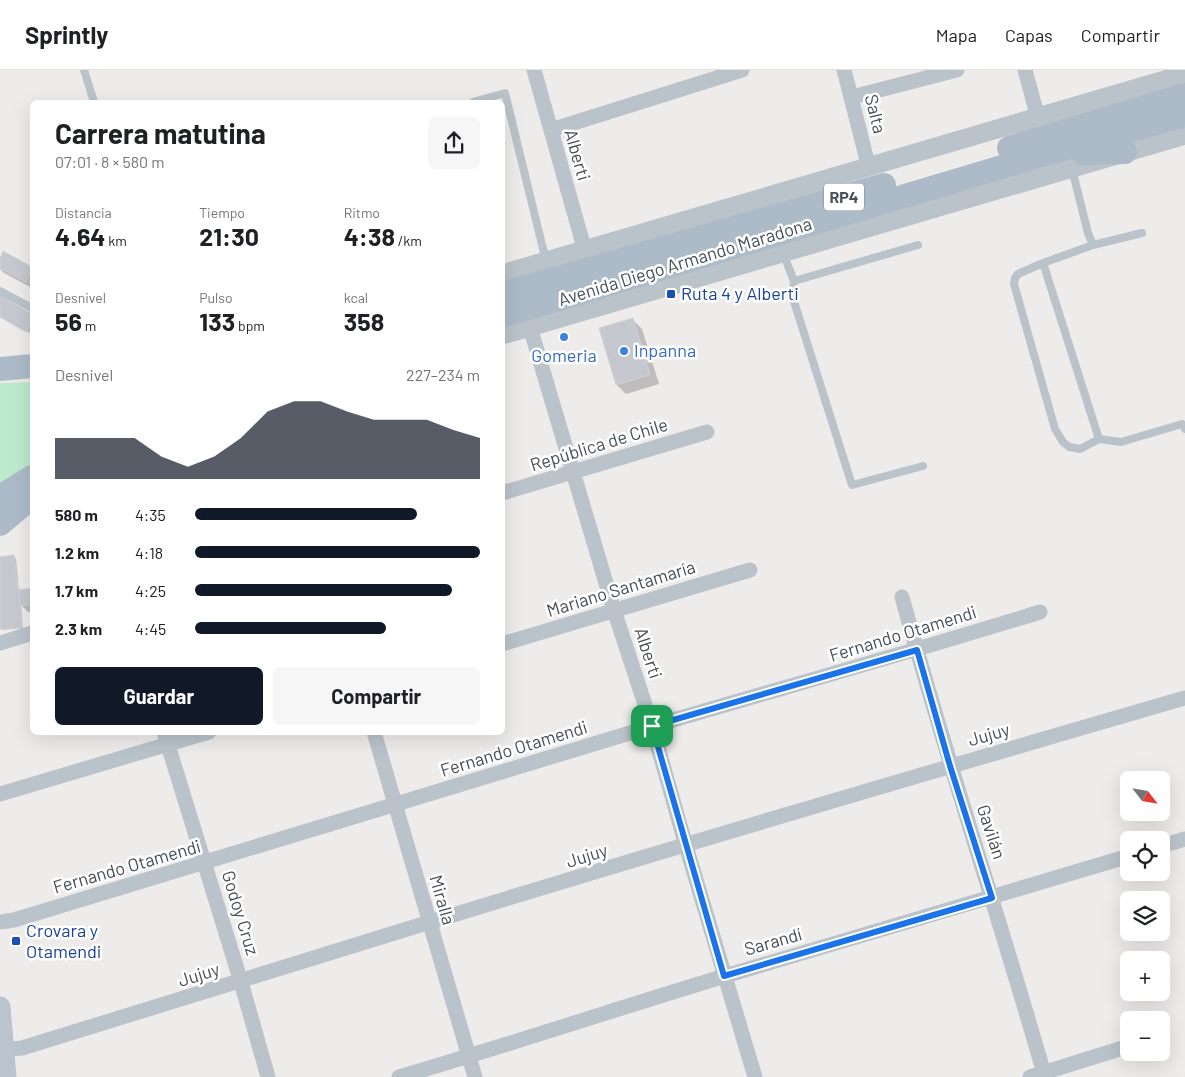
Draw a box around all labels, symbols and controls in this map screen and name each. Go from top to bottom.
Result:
text: Sprintly [25,20,108,49]
text: Mapa [936,24,977,46]
text: Capas [1005,24,1053,46]
text: Compartir [1081,24,1160,46]
street label: Salta [861,92,891,136]
text: Carrera matutina [55,116,266,150]
button: share [428,117,480,169]
street label: Alberti [560,127,596,183]
text: 07:01 · 8 × 580 m [55,152,165,171]
road number: RP4 [824,184,864,210]
text: Distancia [55,204,112,221]
text: Tiempo [199,204,245,221]
text: Ritmo [344,204,380,221]
street label: Avenida Diego Armando Maradona [555,212,814,310]
text: 4.64 [55,221,105,251]
text: 21:30 [199,221,259,251]
text: 4:38 [344,221,395,251]
text: km [105,232,127,249]
text: /km [395,232,422,249]
place label: Ruta 4 y Alberti [681,282,799,304]
marker: Ruta 4 y Alberti [665,288,677,300]
text: Desnivel [55,289,106,306]
text: Pulso [199,289,233,306]
text: kcal [344,289,368,306]
text: 56 [55,306,82,336]
text: 133 [199,306,235,336]
text: 358 [344,306,384,336]
text: m [82,317,96,334]
text: bpm [235,317,265,334]
marker: Gomeria [558,331,570,343]
place label: Inpanna [634,339,696,361]
place label: Gomeria [531,344,597,366]
marker: Inpanna [618,345,630,357]
text: Desnivel [55,365,113,384]
text: 227–234 m [406,365,480,384]
street label: República de Chile [527,413,670,475]
text: 580 m [55,505,98,524]
text: 4:35 [135,505,166,524]
text: 1.2 km [55,543,99,562]
text: 4:18 [135,543,163,562]
street label: Mariano Santamaría [544,555,698,621]
text: 1.7 km [55,581,98,600]
text: 4:25 [135,581,166,600]
street label: Fernando Otamendi [826,600,979,666]
text: 2.3 km [55,619,102,638]
text: 4:45 [135,619,166,638]
street label: Alberti [630,624,667,681]
button: Guardar [55,667,263,725]
button: Compartir [273,667,480,725]
pin [631,705,673,747]
icon: arrive [638,712,666,740]
street label: Fernando Otamendi [437,715,590,781]
street label: Jujuy [965,718,1012,750]
north arrow [1120,771,1170,821]
map controls [1120,771,1170,1061]
street label: Gavilán [973,802,1011,862]
button: locate [1120,831,1170,881]
street label: Fernando Otamendi [50,834,203,898]
street label: Jujuy [563,838,610,872]
street label: Godoy Cruz [218,868,264,958]
street label: Miralla [425,872,461,927]
button: layers [1120,891,1170,941]
place label: Crovara y Otamendi [26,919,101,962]
street label: Sarandí [742,922,804,960]
marker: Crovara y Otamendi [10,935,22,947]
button: + [1120,951,1170,1001]
street label: Jujuy [175,957,222,991]
button: − [1120,1011,1170,1061]

